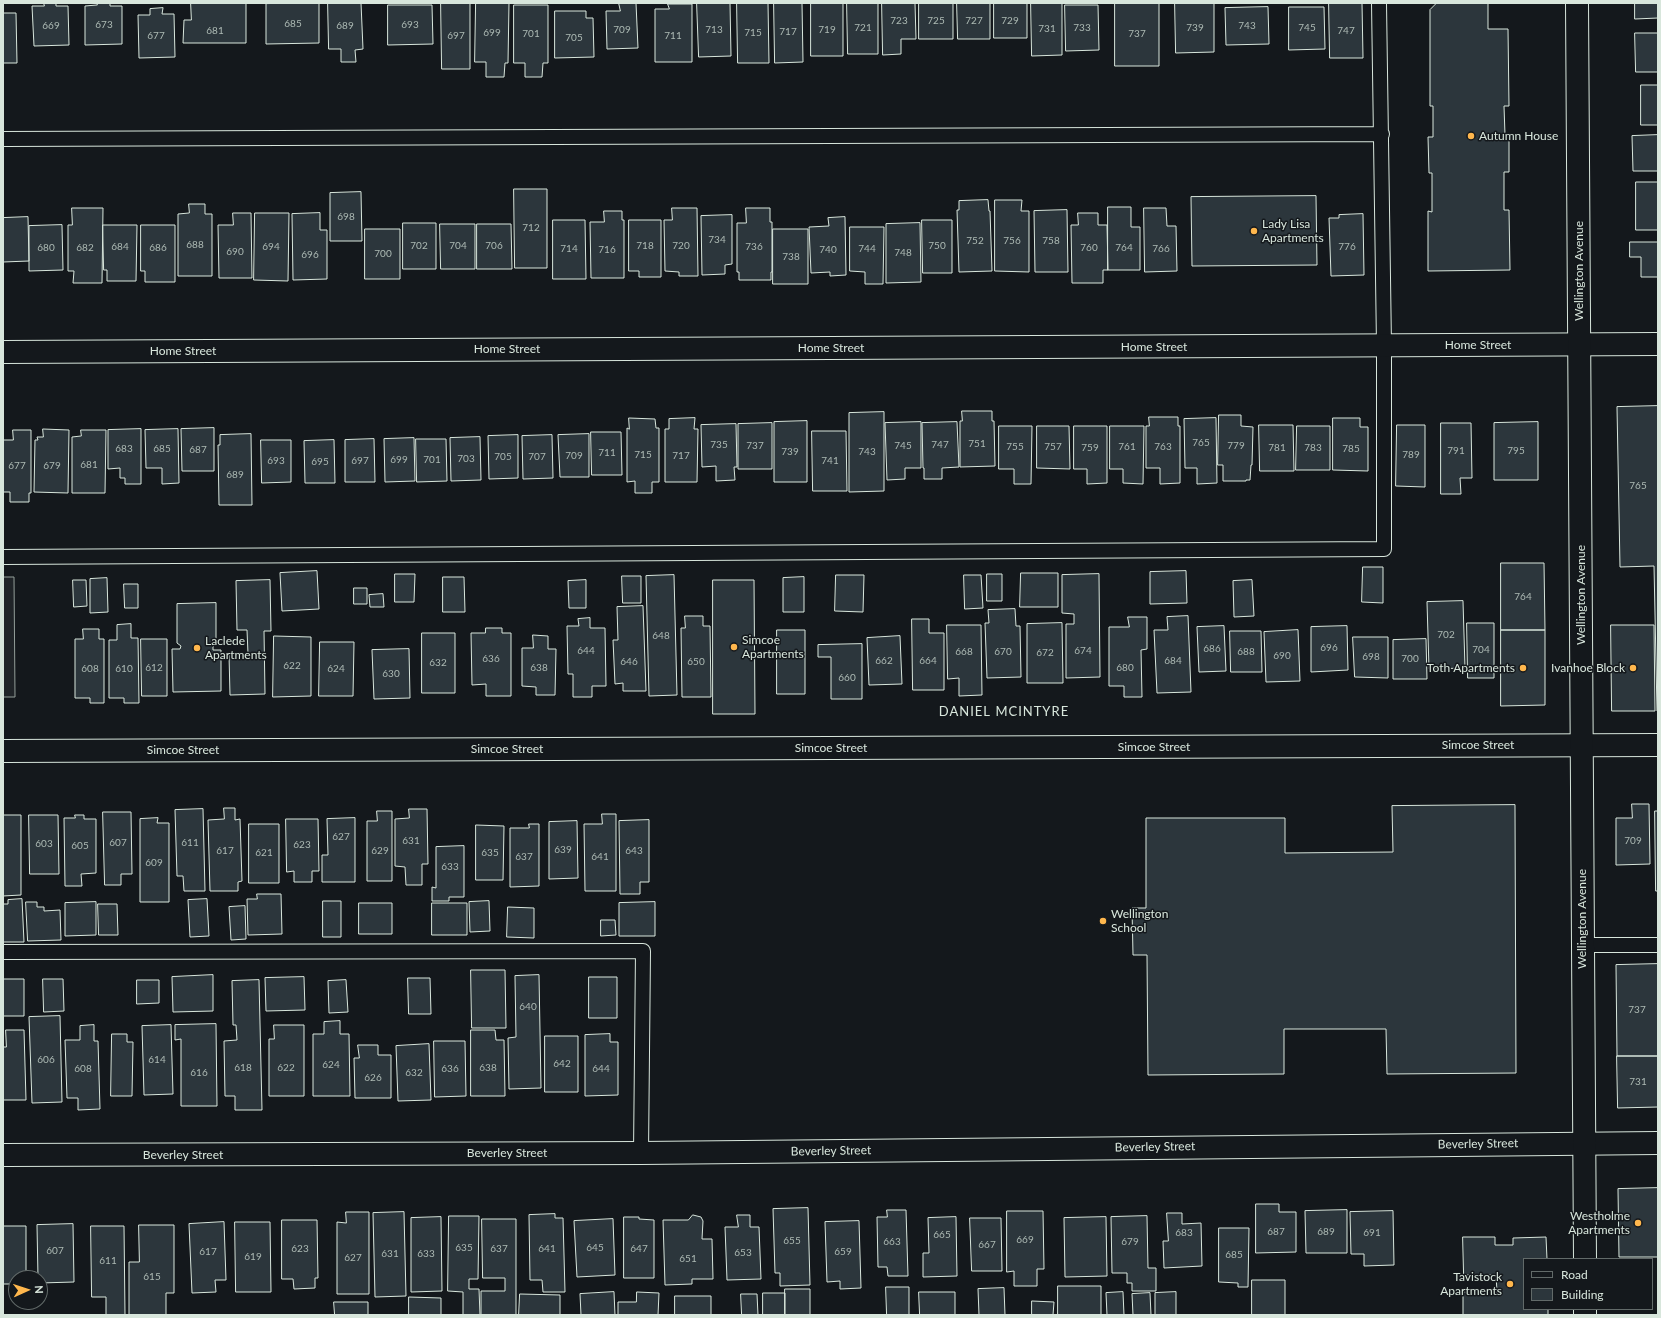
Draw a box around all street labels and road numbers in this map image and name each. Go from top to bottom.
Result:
street label: Wellington Avenue [1572,221,1586,321]
street label: Home Street [1445,338,1511,352]
street label: Home Street [1121,340,1187,354]
street label: Home Street [798,341,864,355]
street label: Home Street [474,342,540,356]
street label: Home Street [150,344,216,358]
street label: Wellington Avenue [1574,545,1588,645]
street label: Simcoe Street [1442,738,1514,752]
street label: Simcoe Street [1118,740,1190,754]
street label: Simcoe Street [795,741,867,755]
street label: Simcoe Street [471,742,543,756]
street label: Simcoe Street [147,743,219,757]
street label: Wellington Avenue [1575,869,1589,969]
street label: Beverley Street [1438,1136,1518,1152]
street label: Beverley Street [1115,1139,1195,1155]
street label: Beverley Street [791,1143,871,1159]
street label: Beverley Street [467,1146,547,1160]
street label: Beverley Street [143,1148,223,1162]

